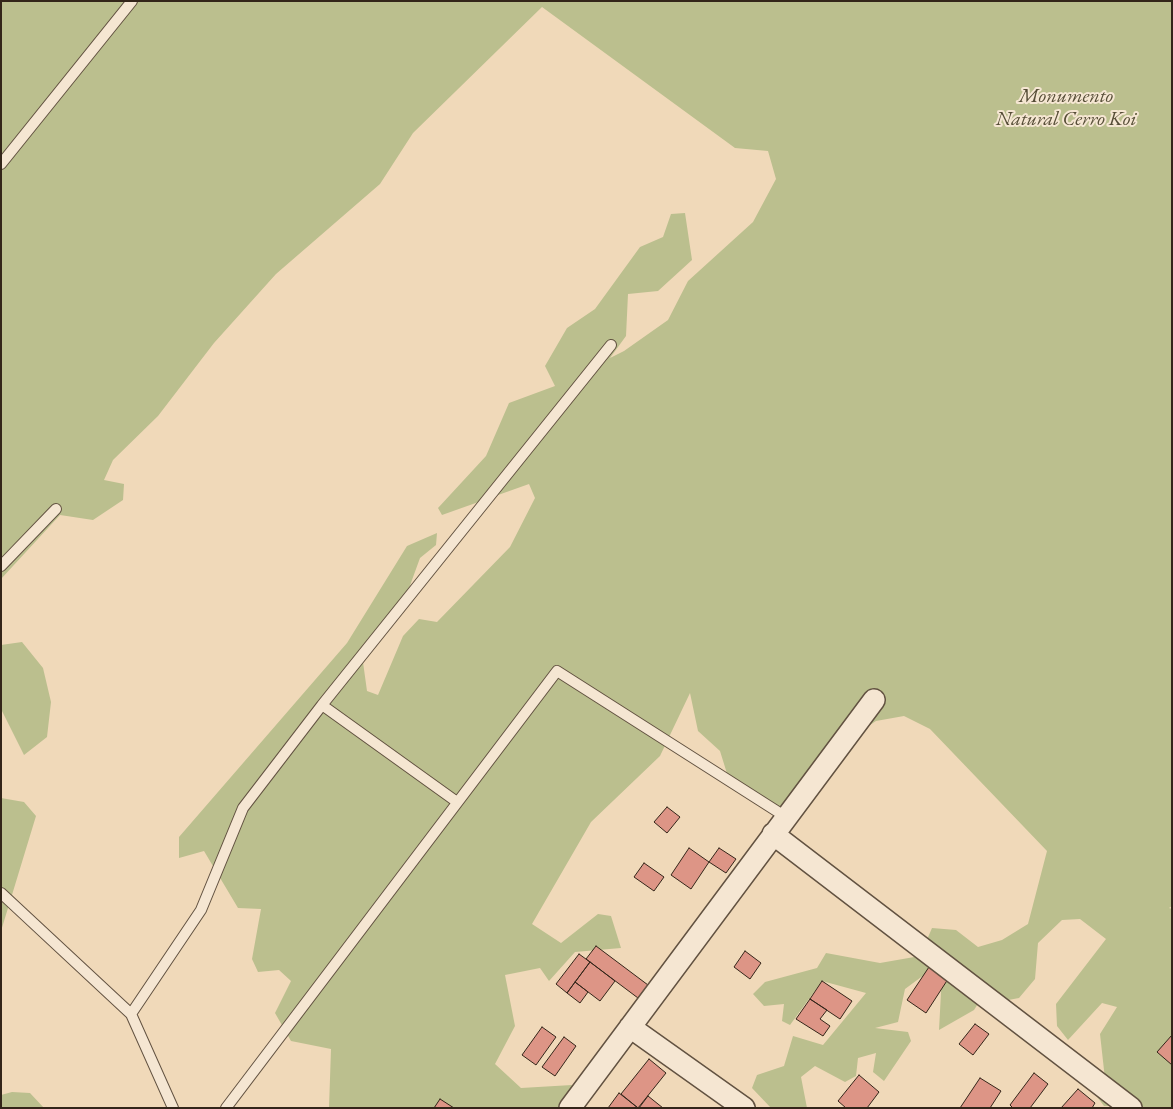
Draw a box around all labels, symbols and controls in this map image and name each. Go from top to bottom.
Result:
park label: Monumento Natural Cerro Koi [996,85,1136,132]

